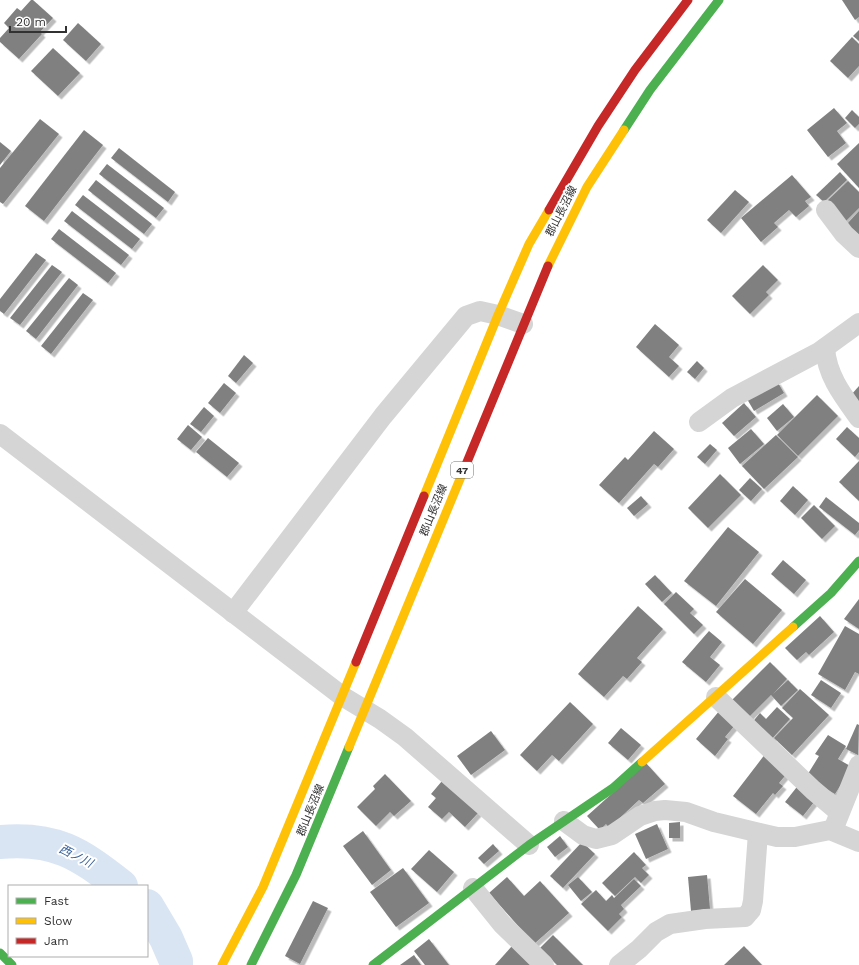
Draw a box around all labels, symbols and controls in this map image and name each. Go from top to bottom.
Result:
scale bar [10,8,66,34]
text: 20 m [16,15,46,29]
street label: 郡山長沼線 [543,184,580,239]
road number: 47 [451,462,473,478]
street label: 郡山長沼線 [417,482,450,538]
street label: 郡山長沼線 [294,782,327,838]
water label: 西ノ川 [57,842,97,871]
legend [8,885,148,957]
text: Fast [44,894,69,908]
text: Slow [44,914,72,928]
text: Jam [44,934,69,948]

